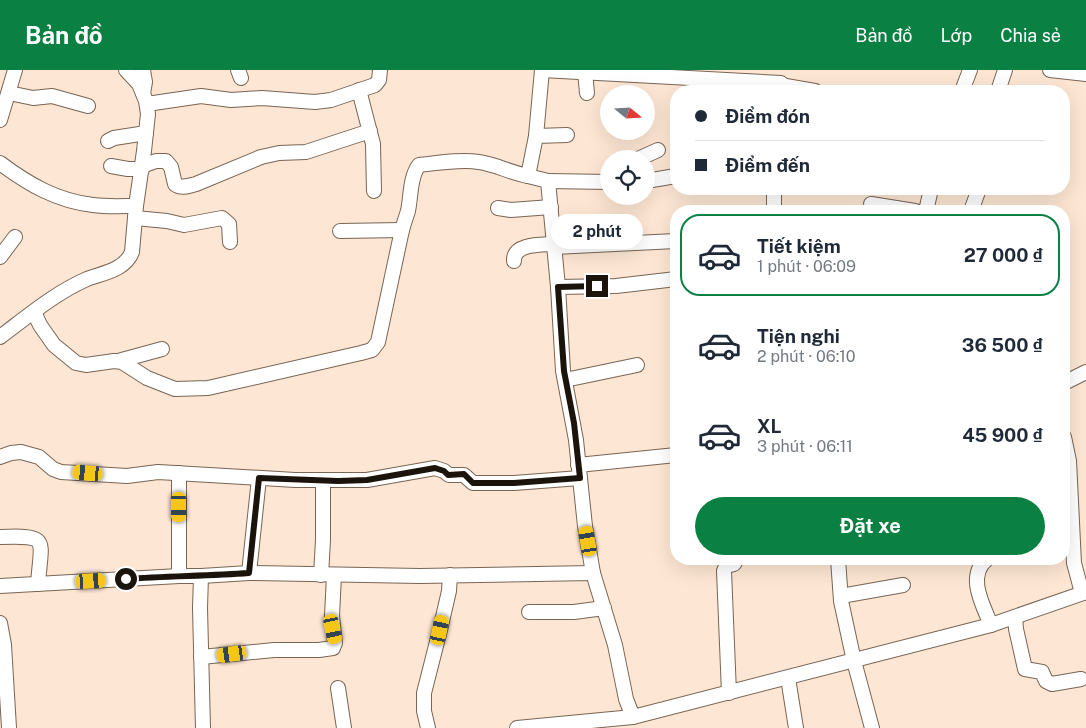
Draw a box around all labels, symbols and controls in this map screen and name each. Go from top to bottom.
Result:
text: Bản đồ [25,21,103,49]
text: Bản đồ [855,25,913,46]
text: Lớp [941,25,972,46]
text: Chia sẻ [1000,25,1061,46]
north arrow [600,85,655,140]
map controls [600,85,655,205]
text: Điểm đón [725,105,810,127]
button: locate [600,150,655,205]
text: Điểm đến [725,154,810,176]
callout: 2 phút [551,214,643,248]
text: 2 phút [572,222,622,241]
icon: car [697,233,742,278]
text: Tiết kiệm [757,235,841,257]
text: 27 000 ₫ [964,244,1043,266]
text: 1 phút · 06:09 [757,257,856,276]
route end [586,275,608,297]
icon: car [697,323,742,368]
text: Tiện nghi [757,325,840,347]
text: 36 500 ₫ [962,334,1043,356]
text: 2 phút · 06:10 [757,347,856,366]
icon: car [697,413,742,458]
text: XL [757,415,782,437]
text: 45 900 ₫ [962,424,1043,446]
text: 3 phút · 06:11 [757,437,853,456]
car [72,464,103,482]
car [171,492,186,522]
button: Đặt xe [695,497,1045,555]
car [578,525,597,557]
route start [115,568,137,590]
car [75,573,106,589]
car [322,613,343,645]
car [429,614,450,646]
car [216,644,247,664]

